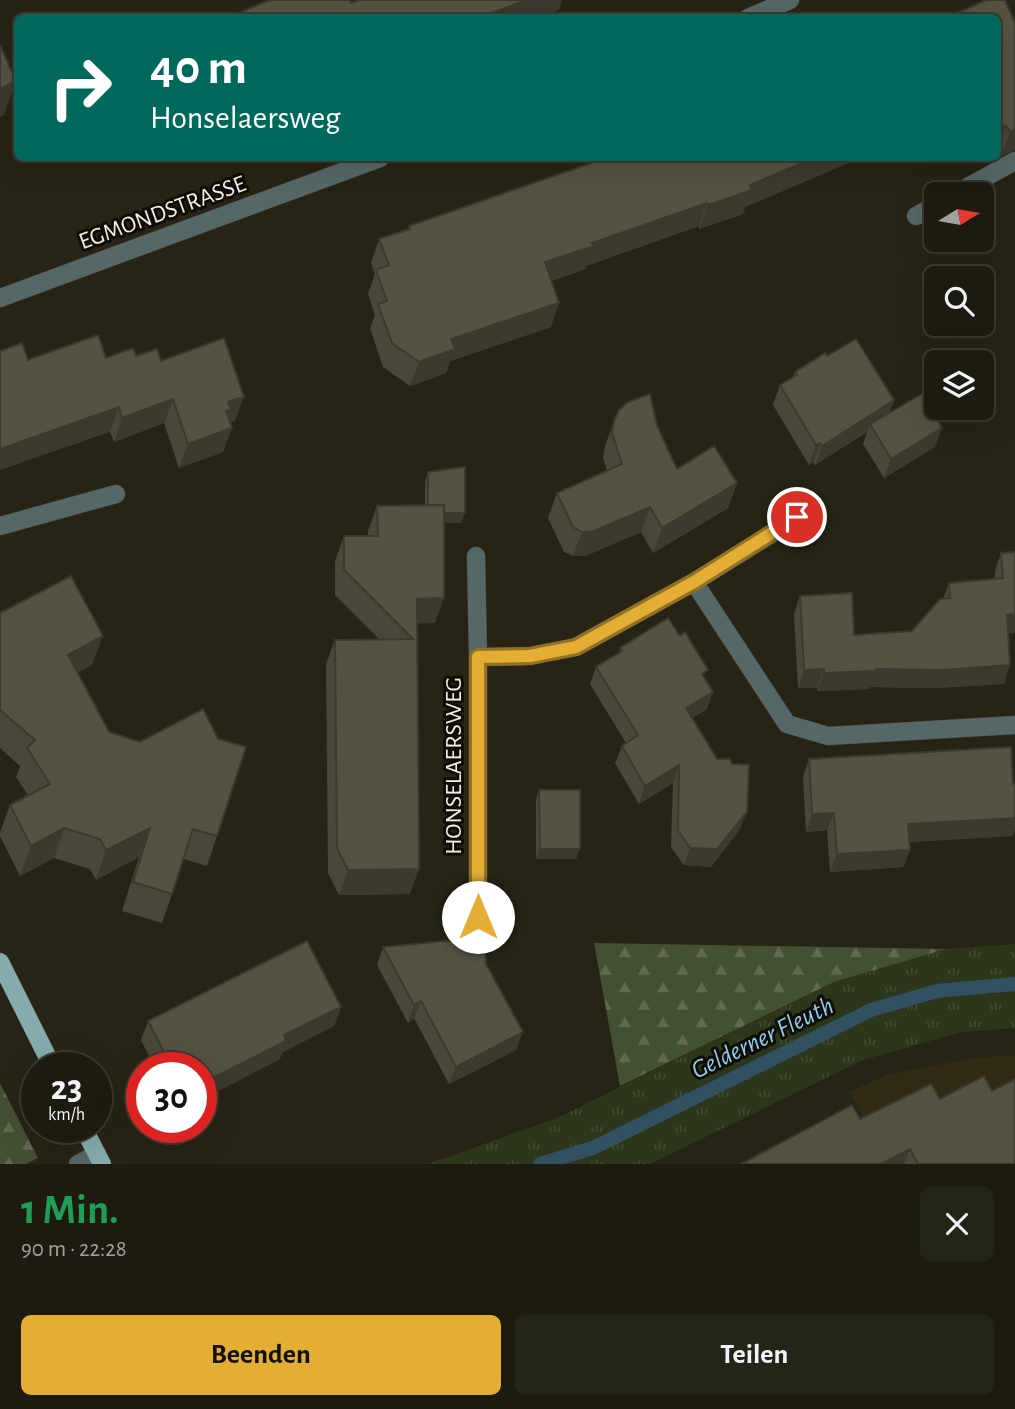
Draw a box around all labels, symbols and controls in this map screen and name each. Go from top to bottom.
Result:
icon: right [35,42,126,133]
text: 40 m [150,44,247,93]
text: Honselaersweg [150,102,340,134]
street label: EGMONDSTRASSE [76,171,249,254]
north arrow [924,182,994,252]
map controls [924,182,994,420]
button: search [924,266,994,336]
button: layers [924,350,994,420]
pin [767,487,827,547]
icon: arrive [778,498,816,536]
street label: HONSELAERSWEG [442,677,466,855]
position arrow [441,880,515,954]
water label: Gelderner Fleuth [687,992,838,1083]
speed limit sign: 30 [126,1052,217,1143]
text: 23 [51,1071,82,1106]
text: km/h [48,1106,85,1124]
button: close [920,1187,994,1261]
text: 1 Min. [21,1189,119,1231]
text: 90 m · 22:28 [21,1238,127,1261]
button: Beenden [21,1315,501,1395]
button: Teilen [515,1315,994,1395]

